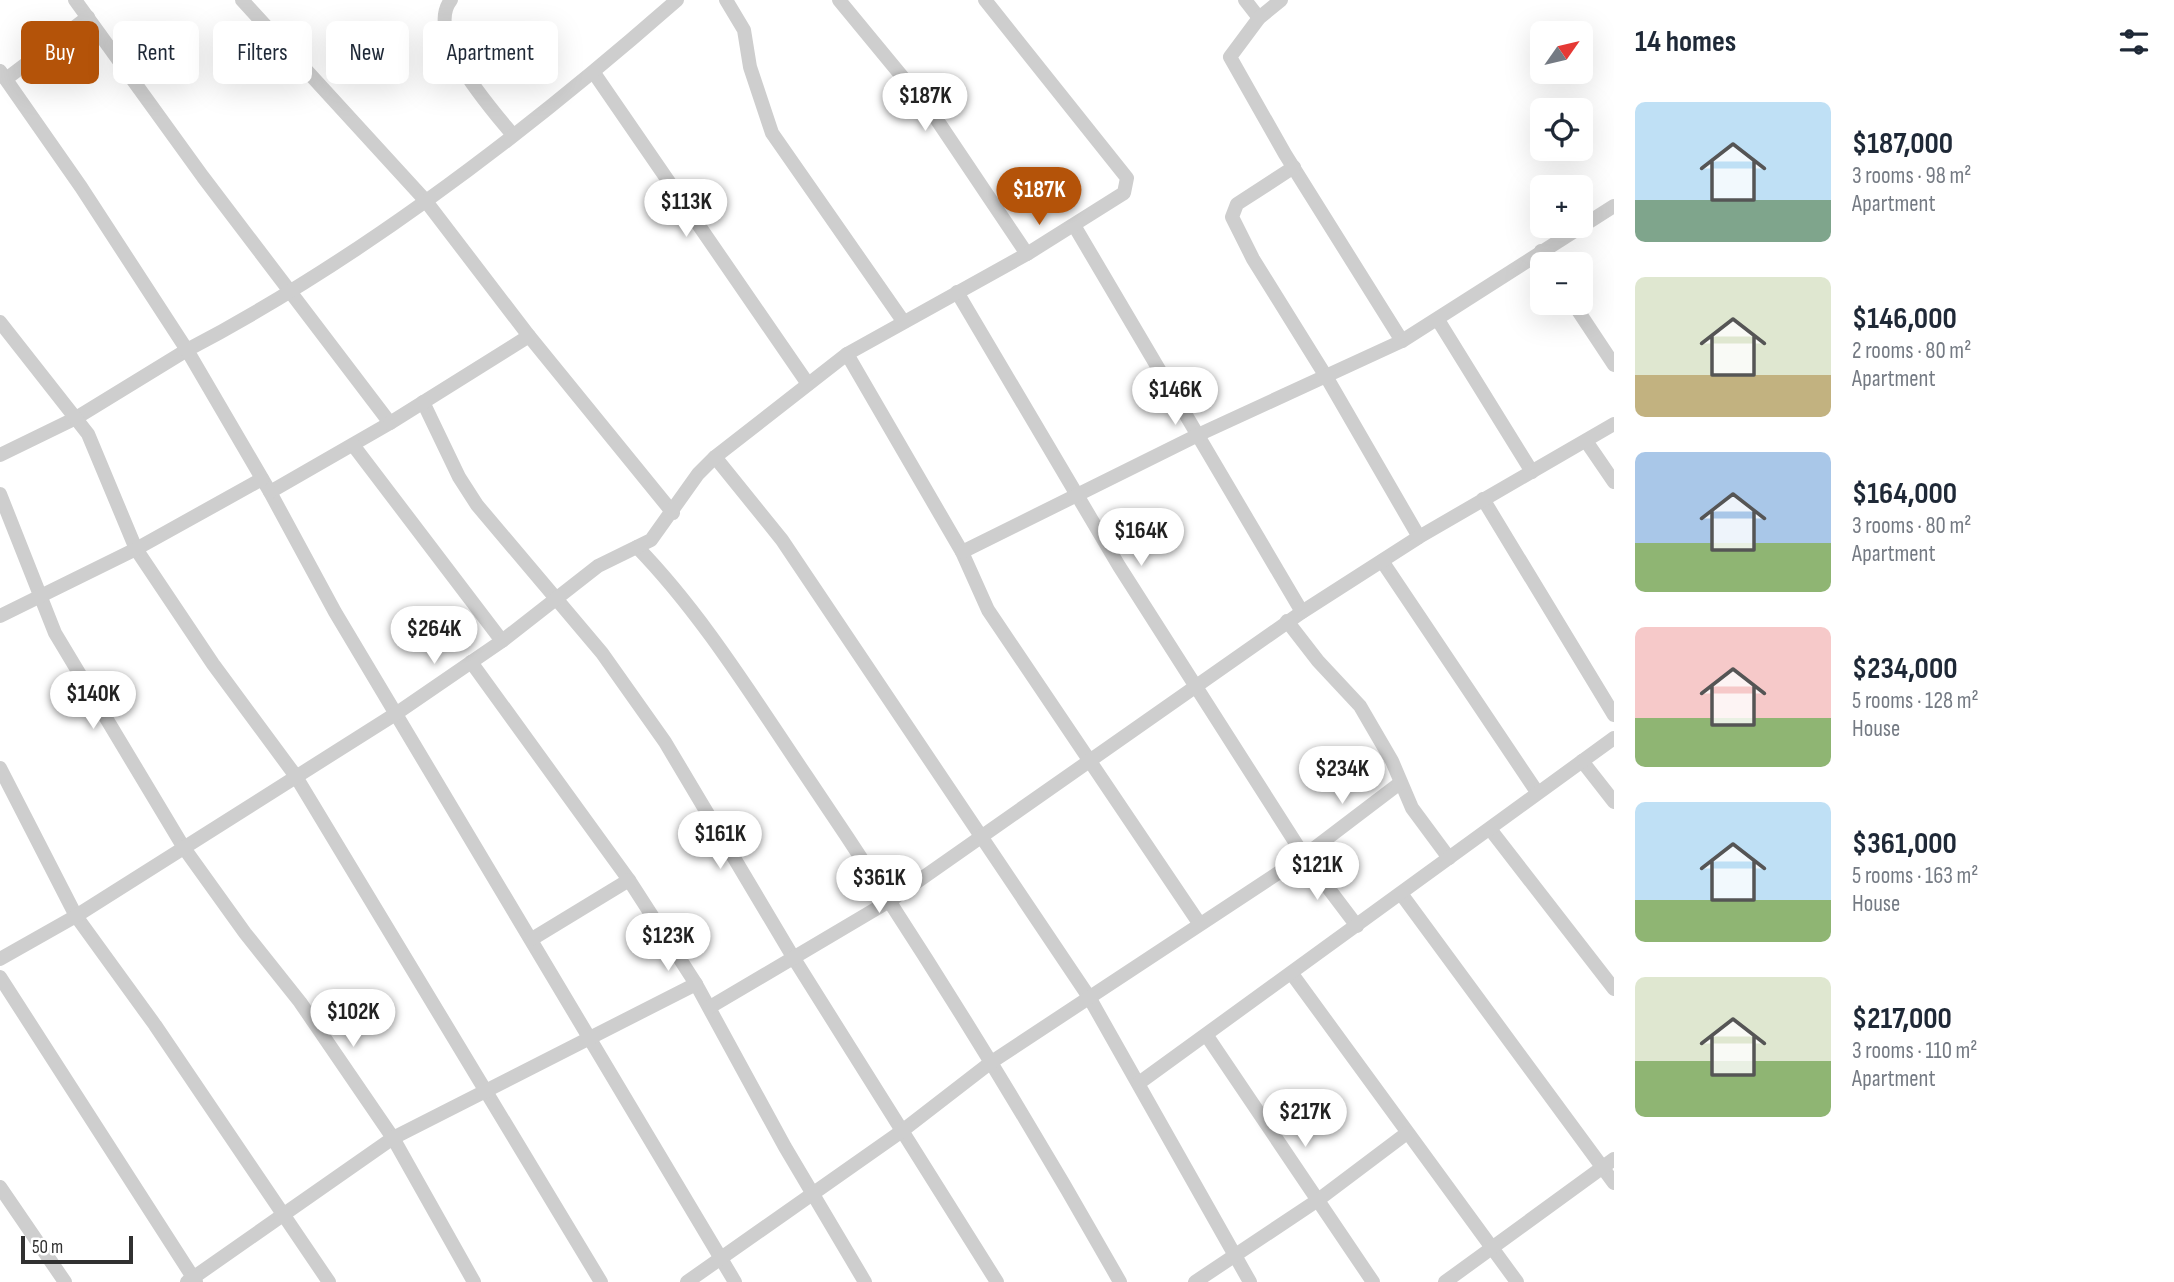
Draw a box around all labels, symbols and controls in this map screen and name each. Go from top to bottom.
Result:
chip: Buy [21,21,99,84]
chip: Rent [113,21,199,84]
chip: Filters [213,21,312,84]
chip: New [326,21,409,84]
chip: Apartment [423,21,558,84]
north arrow [1530,21,1592,84]
map controls [1530,21,1593,315]
icon: filters [2115,23,2153,61]
text: 14 homes [1635,24,1736,60]
pin: $187K [876,74,974,133]
text: $187K [898,82,952,110]
button: locate [1530,98,1593,161]
text: $187,000 [1852,126,1953,162]
icon: home [1691,130,1775,214]
text: 3 rooms · 98 m² [1852,162,1971,190]
pin: $187K [990,168,1088,227]
button: + [1530,175,1593,238]
text: $187K [1012,176,1066,204]
pin: $113K [637,180,735,239]
text: $113K [660,188,712,216]
text: Apartment [1852,190,1936,218]
button: − [1530,252,1593,315]
text: $146,000 [1852,301,1957,337]
icon: home [1691,305,1775,389]
text: 2 rooms · 80 m² [1852,337,1971,365]
text: Apartment [1852,365,1936,393]
pin: $146K [1126,368,1224,427]
text: $146K [1148,376,1202,404]
text: $164,000 [1852,476,1957,512]
icon: home [1691,480,1775,564]
pin: $164K [1092,508,1190,568]
text: 3 rooms · 80 m² [1852,512,1971,540]
text: $164K [1114,517,1168,545]
text: Apartment [1852,540,1936,568]
pin: $264K [385,606,483,666]
text: $264K [407,615,461,643]
text: $234,000 [1852,651,1957,687]
icon: home [1691,655,1775,739]
pin: $140K [44,672,142,731]
text: $140K [66,680,120,708]
text: 5 rooms · 128 m² [1852,687,1979,715]
text: House [1852,715,1900,743]
pin: $234K [1293,746,1391,806]
text: $234K [1315,755,1369,783]
pin: $161K [671,812,769,871]
text: $161K [694,820,746,848]
text: $361,000 [1852,826,1957,862]
icon: home [1691,830,1775,914]
pin: $121K [1268,842,1366,902]
text: $121K [1291,851,1343,879]
pin: $361K [830,856,928,915]
text: 5 rooms · 163 m² [1852,862,1978,890]
text: $361K [852,864,906,892]
text: House [1852,890,1900,918]
pin: $123K [619,914,717,973]
text: $123K [642,922,694,950]
pin: $102K [304,990,402,1049]
text: $102K [326,998,380,1026]
text: $217,000 [1852,1001,1952,1037]
icon: home [1691,1005,1775,1089]
text: 3 rooms · 110 m² [1852,1037,1977,1065]
text: Apartment [1852,1065,1936,1093]
pin: $217K [1256,1090,1354,1149]
text: $217K [1279,1098,1331,1126]
scale bar [21,1233,133,1265]
text: 50 m [32,1236,63,1259]

